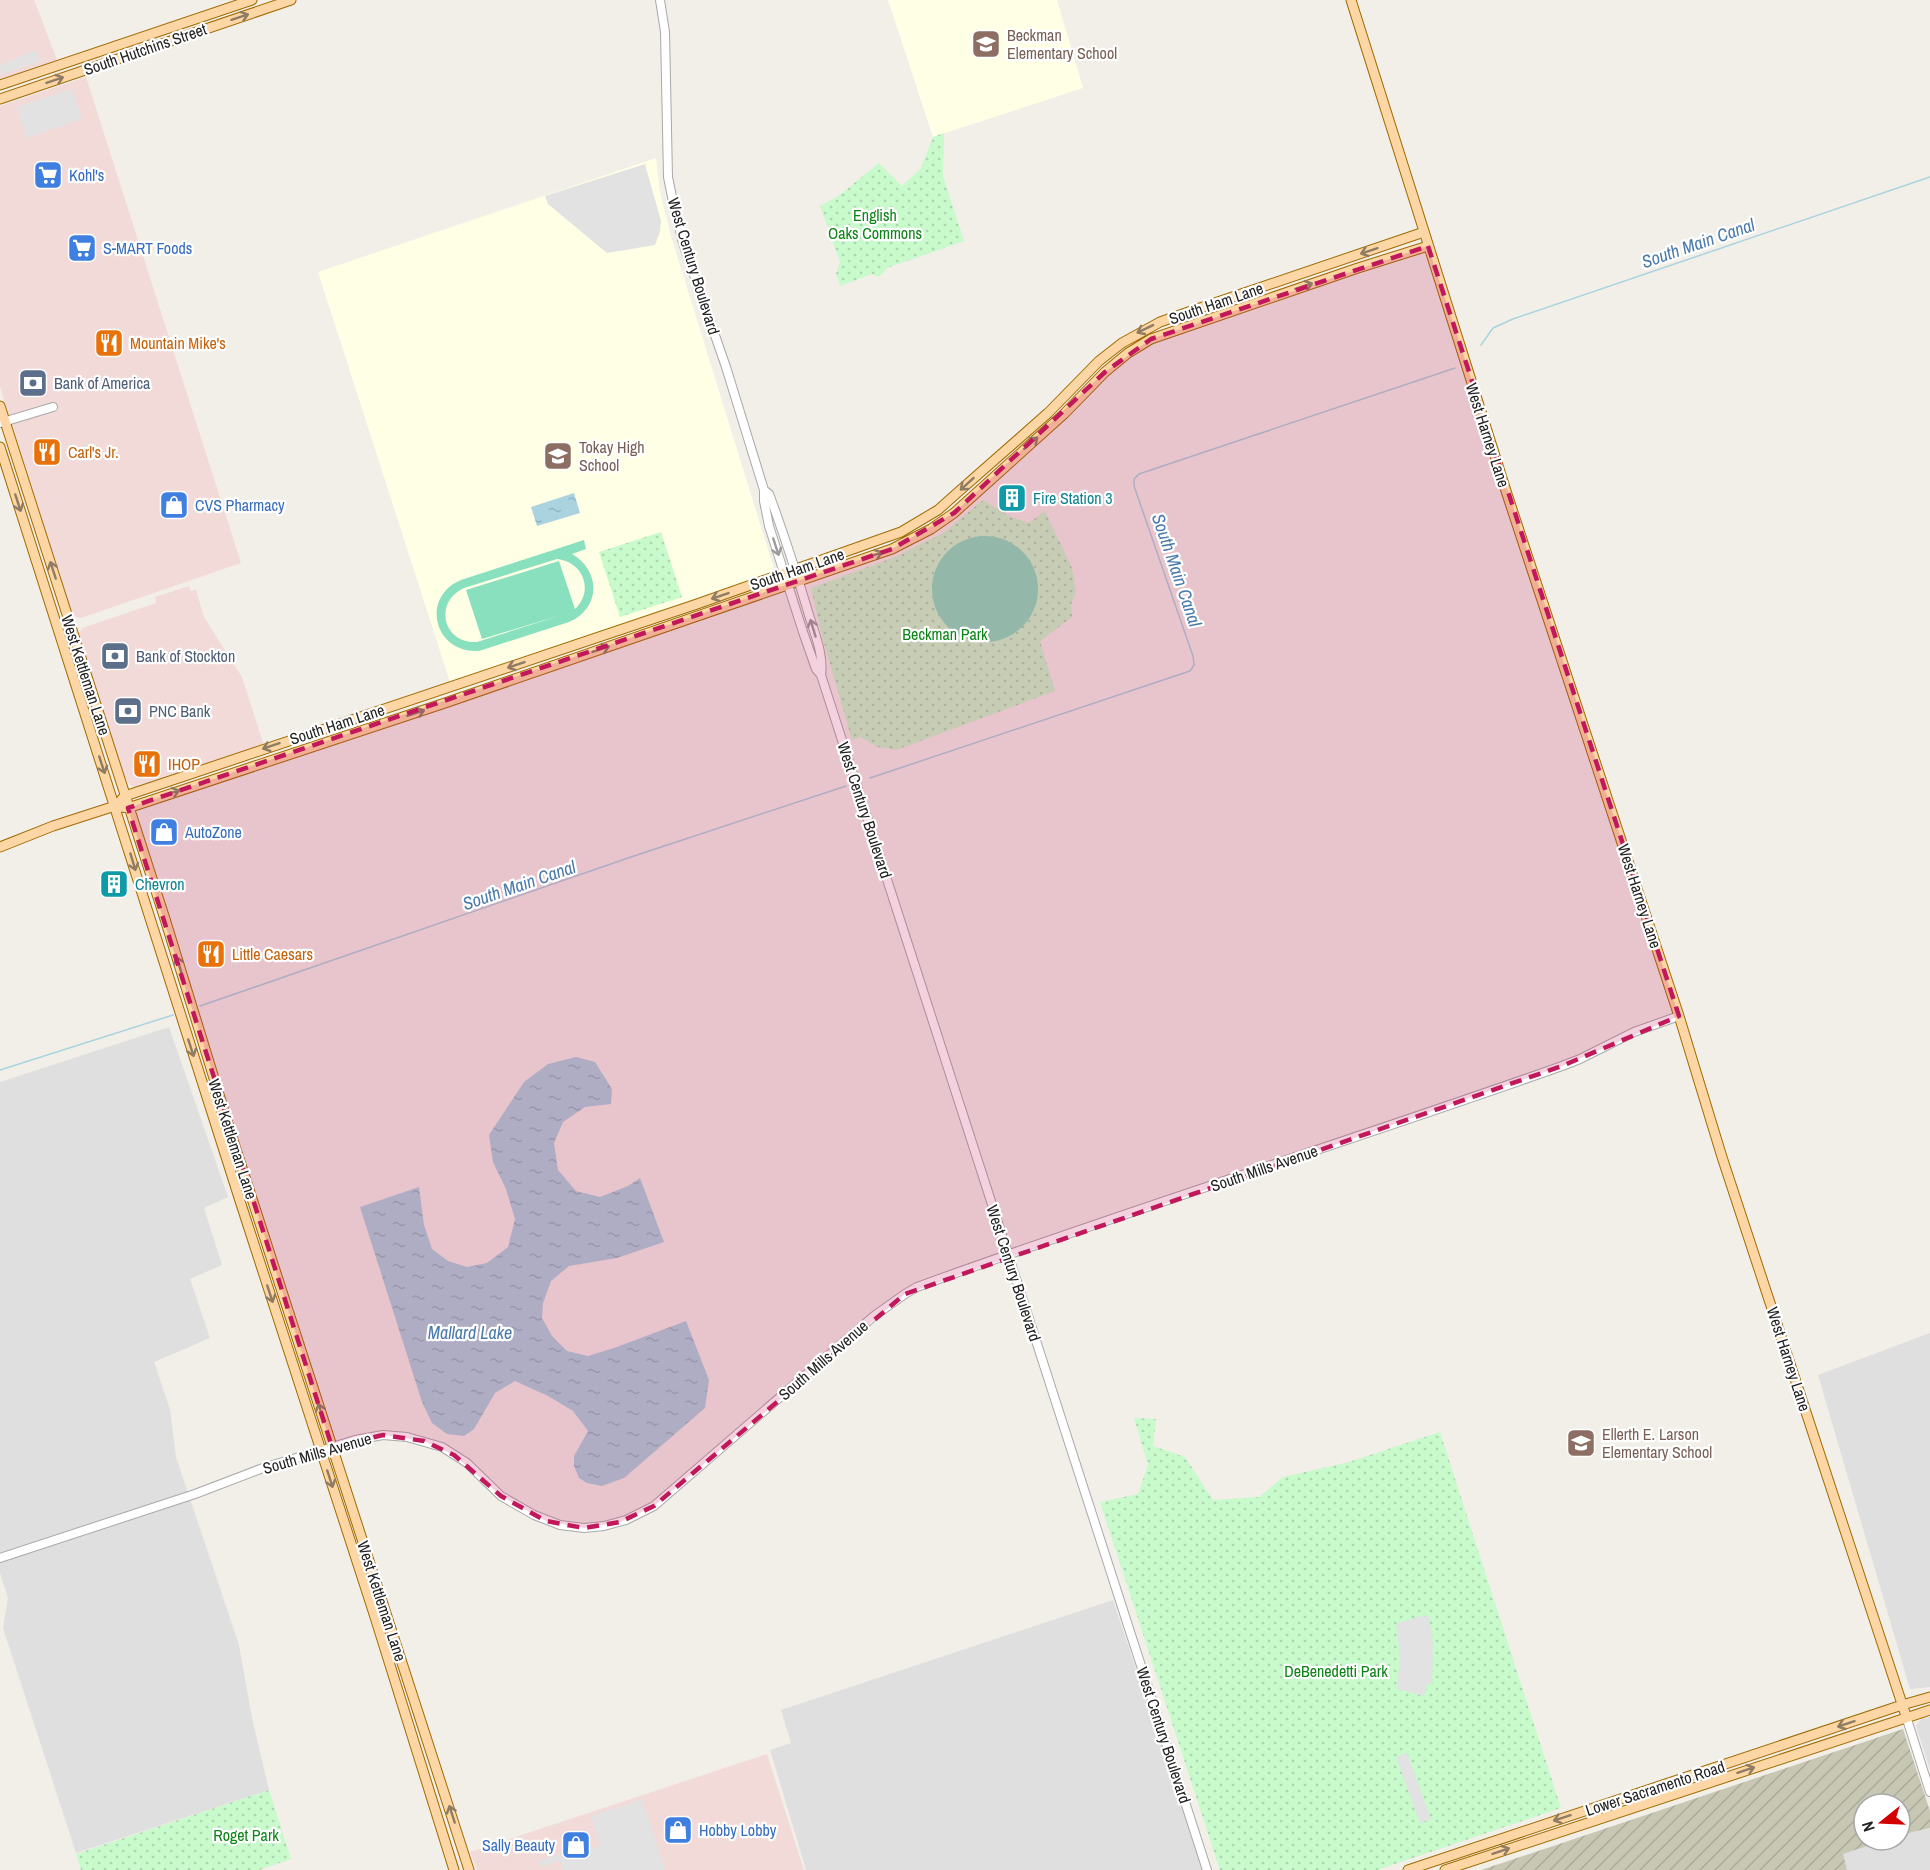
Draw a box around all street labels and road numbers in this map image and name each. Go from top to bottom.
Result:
street label: South Hutchins Street [81,18,210,80]
street label: West Century Boulevard [663,195,725,337]
street label: South Ham Lane [1166,277,1266,329]
street label: West Harney Lane [1461,380,1515,490]
street label: South Ham Lane [747,543,847,595]
street label: West Kettleman Lane [56,612,116,738]
street label: South Ham Lane [287,698,387,750]
street label: West Century Boulevard [833,739,897,881]
street label: West Harney Lane [1613,841,1667,951]
street label: West Kettleman Lane [203,1076,263,1202]
street label: South Mills Avenue [1207,1139,1321,1197]
street label: West Century Boulevard [982,1202,1046,1344]
street label: West Harney Lane [1762,1304,1816,1414]
street label: South Mills Avenue [773,1315,873,1405]
street label: South Mills Avenue [260,1427,374,1479]
street label: West Kettleman Lane [352,1538,412,1664]
street label: West Century Boulevard [1132,1664,1196,1806]
street label: Lower Sacramento Road [1583,1755,1727,1821]

